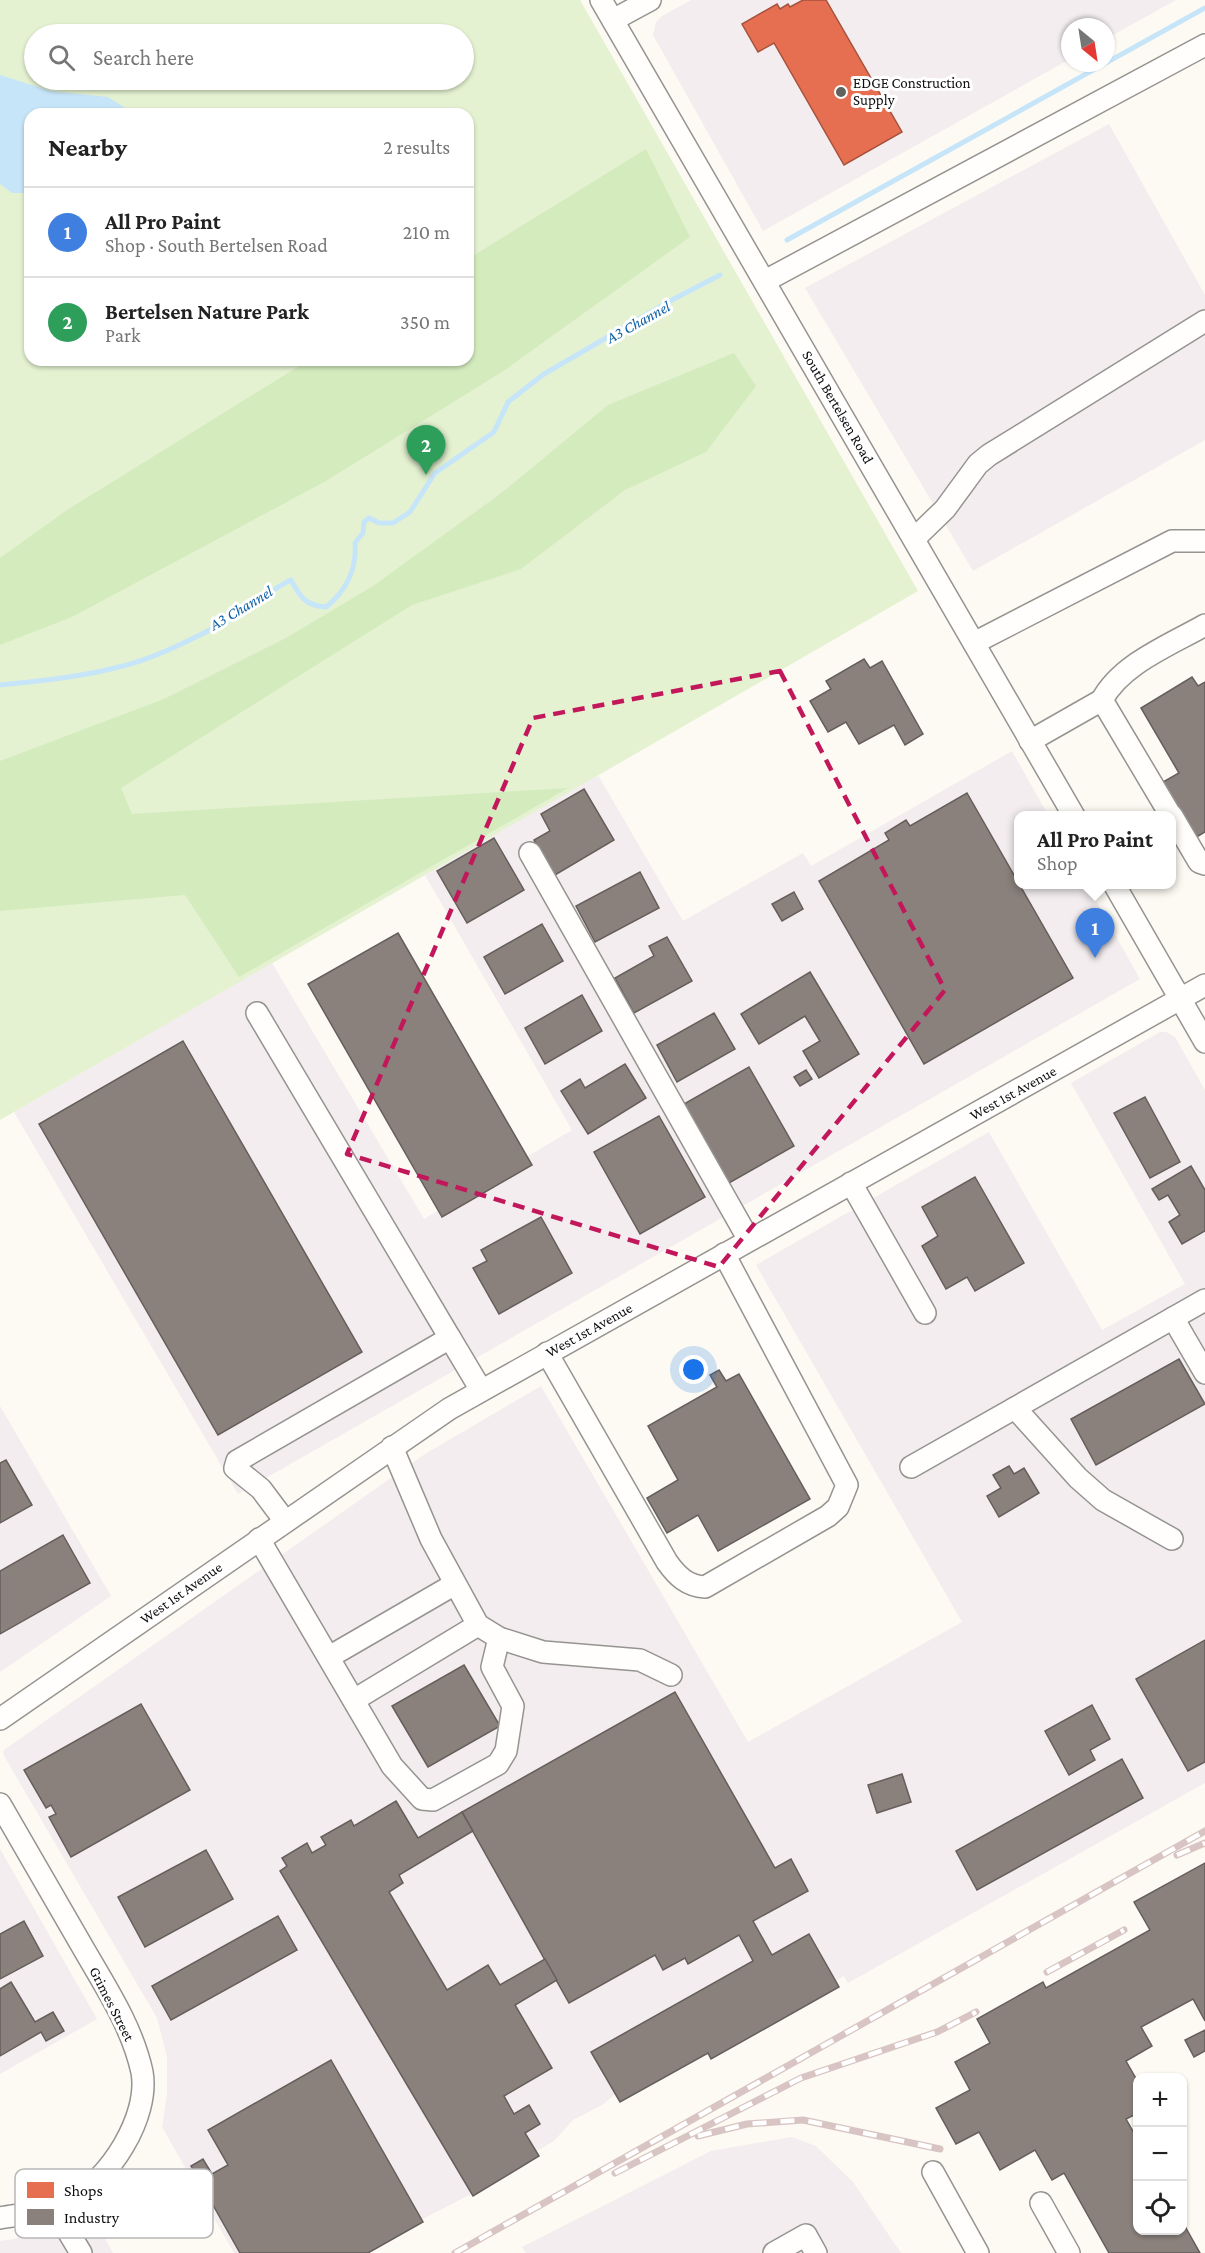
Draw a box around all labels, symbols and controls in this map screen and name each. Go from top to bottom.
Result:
north arrow [1061,18,1115,72]
search box [24,24,474,90]
icon: search [45,41,78,74]
text: Search here [93,45,194,70]
place label: EDGE Construction Supply [853,75,971,109]
marker: EDGE Construction Supply [834,85,848,99]
text: Nearby [48,133,127,162]
text: 2 results [383,136,450,158]
text: All Pro Paint [105,209,221,234]
text: 1 [64,221,71,243]
text: 210 m [403,221,450,243]
text: Shop · South Bertelsen Road [105,234,328,256]
water label: A3 Channel [602,297,674,347]
text: Bertelsen Nature Park [105,299,309,324]
text: 2 [62,311,73,333]
text: 350 m [400,311,450,333]
text: Park [105,324,141,346]
street label: South Bertelsen Road [799,348,877,466]
pin: 2 [406,426,446,475]
water label: A3 Channel [206,582,276,634]
popup [1014,811,1176,889]
text: All Pro Paint [1037,827,1153,852]
text: Shop [1037,852,1078,874]
pin: 1 [1076,908,1114,958]
street label: West 1st Avenue [967,1062,1059,1123]
street label: West 1st Avenue [543,1299,635,1360]
your location [679,1355,708,1384]
street label: West 1st Avenue [137,1559,225,1627]
street label: Grimes Street [86,1964,138,2045]
map controls [1133,2073,1187,2235]
button: + [1133,2073,1187,2127]
button: − [1133,2127,1187,2181]
legend [15,2169,213,2238]
button: locate [1133,2181,1187,2235]
text: Shops [64,2182,103,2200]
text: Industry [64,2209,120,2227]

